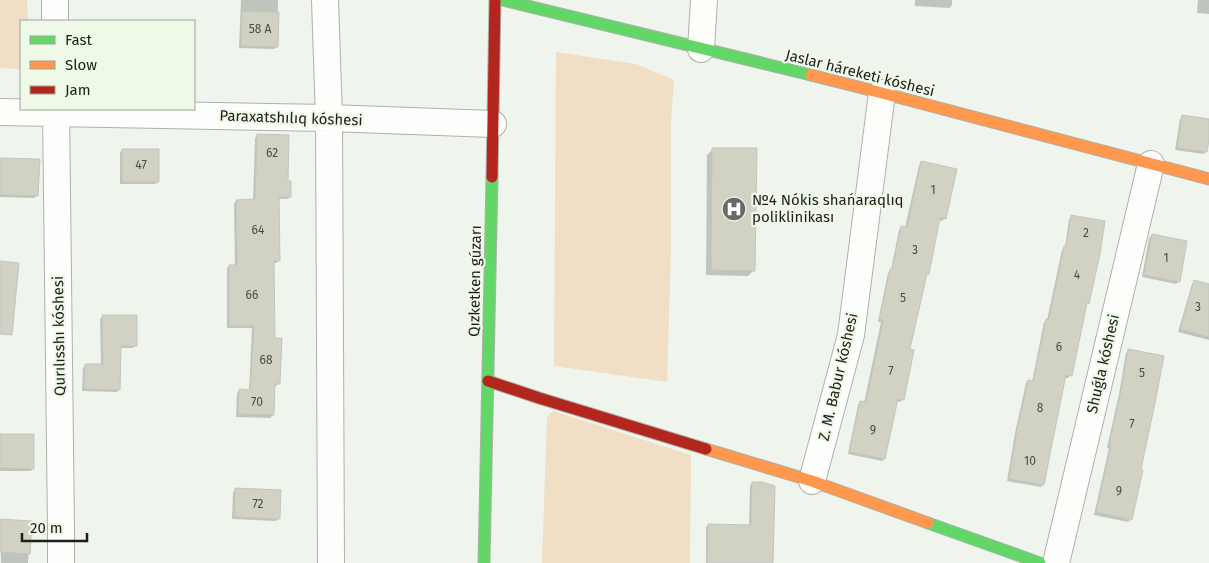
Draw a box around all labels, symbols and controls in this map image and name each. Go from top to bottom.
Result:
legend [20,20,195,110]
house number: 58 А [249,22,271,36]
text: Fast [65,31,92,49]
street label: Jaslar háreketi kóshesi [784,46,936,100]
text: Slow [65,56,97,74]
text: Jam [65,81,91,99]
street label: Paraxatshılıq kóshesi [219,107,363,129]
house number: 62 [266,146,278,160]
house number: 47 [135,158,147,172]
house number: 1 [930,183,936,197]
place label: №4 Nókis shańaraqlıq poliklinikası [752,191,904,226]
hospital icon: №4 Nókis shańaraqlıq poliklinikası [721,196,747,222]
house number: 64 [252,223,265,237]
street label: Qızketken gúzarı [465,225,485,337]
house number: 2 [1083,226,1089,240]
house number: 3 [912,243,918,257]
house number: 1 [1163,251,1169,265]
house number: 4 [1074,268,1081,282]
street label: Qurılısshı kóshesi [49,276,69,396]
house number: 66 [246,288,258,302]
house number: 5 [900,291,906,305]
house number: 3 [1195,300,1201,314]
street label: Z. M. Babur kóshesi [815,311,861,443]
street label: Shuǵla kóshesi [1083,313,1123,415]
house number: 6 [1056,340,1062,354]
house number: 68 [259,353,273,367]
house number: 7 [888,364,894,378]
house number: 5 [1139,366,1145,380]
house number: 70 [251,395,263,409]
house number: 8 [1037,401,1044,415]
house number: 7 [1129,417,1135,431]
house number: 9 [870,423,876,437]
house number: 10 [1024,454,1036,468]
house number: 9 [1116,484,1122,498]
house number: 72 [252,497,264,511]
scale bar [22,510,88,542]
text: 20 m [30,519,63,537]

